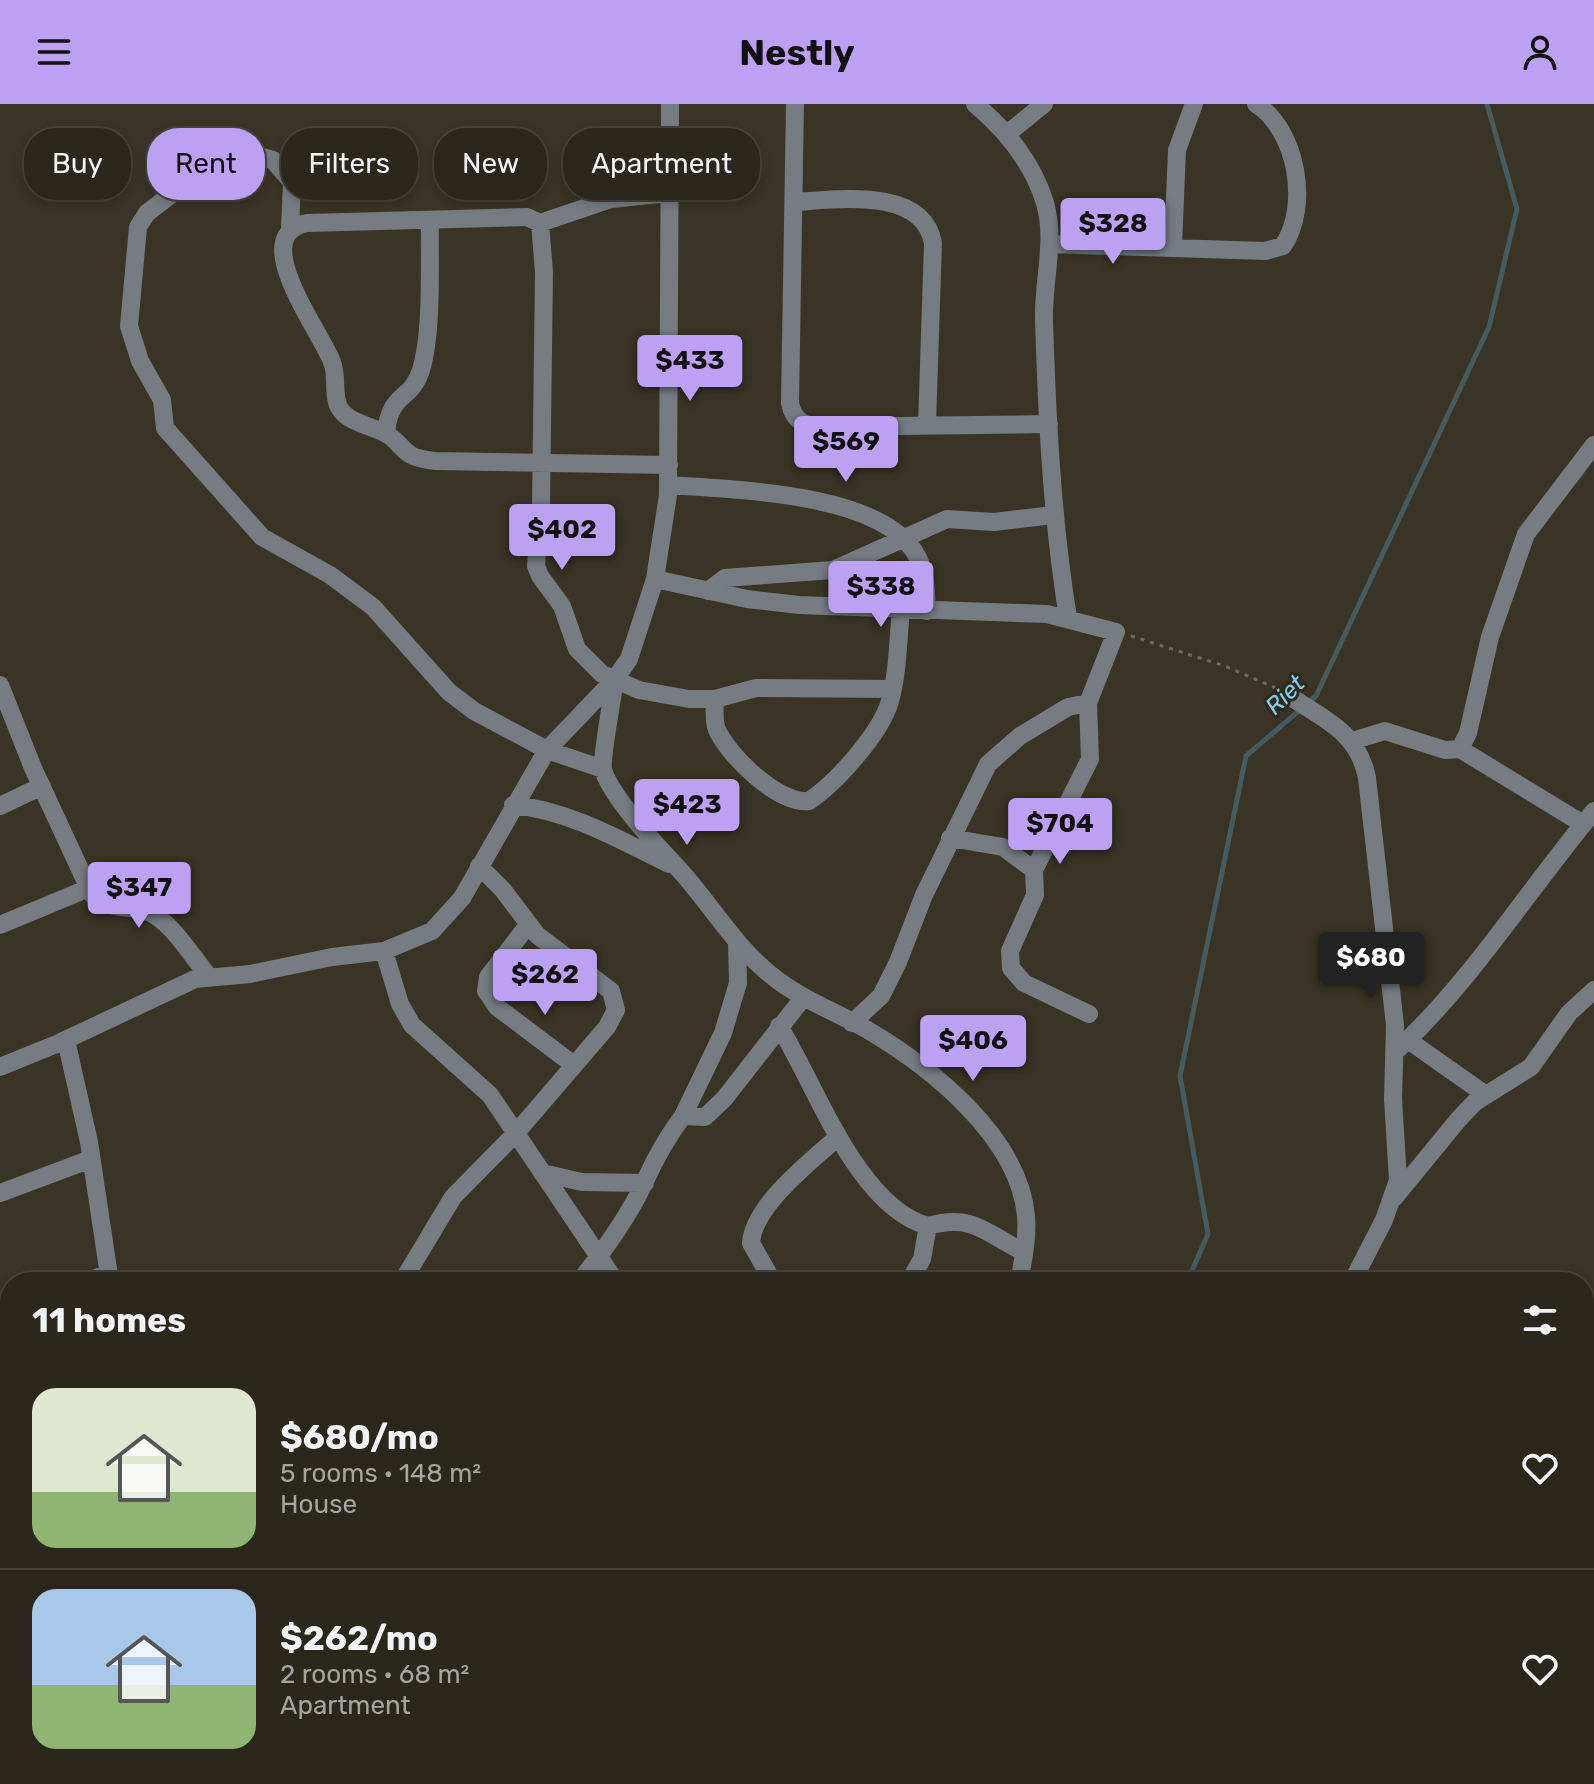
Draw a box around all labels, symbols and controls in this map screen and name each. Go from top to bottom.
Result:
icon: menu [32,30,76,74]
icon: person [1518,30,1562,74]
text: Nestly [739,31,855,74]
chip: Buy [24,128,131,200]
chip: Rent [147,128,265,200]
chip: Filters [281,128,418,200]
chip: New [434,128,547,200]
chip: Apartment [563,128,760,200]
pin: $328 [1066,198,1160,266]
text: $328 [1078,208,1148,239]
pin: $433 [643,335,737,403]
text: $433 [655,345,725,376]
pin: $569 [799,416,893,484]
text: $569 [812,426,880,457]
pin: $402 [515,504,609,572]
text: $402 [527,514,597,545]
pin: $338 [834,561,928,629]
text: $338 [846,571,916,602]
water label: Riet [1260,669,1311,720]
pin: $423 [640,779,734,847]
text: $423 [652,789,722,820]
pin: $704 [1013,798,1107,866]
text: $704 [1026,808,1094,839]
pin: $347 [92,862,186,930]
text: $347 [106,872,172,903]
pin: $680 [1324,932,1418,1000]
text: $680 [1336,942,1406,973]
pin: $262 [498,949,592,1017]
text: $262 [511,959,579,990]
pin: $406 [926,1015,1020,1083]
text: $406 [938,1025,1008,1056]
icon: filters [1518,1298,1562,1342]
text: 11 homes [32,1300,186,1341]
text: $680/mo [280,1417,439,1458]
icon: home [96,1420,192,1516]
icon: heart [1518,1446,1562,1490]
text: 5 rooms · 148 m² [280,1458,481,1489]
text: House [280,1489,357,1520]
text: $262/mo [280,1618,438,1659]
icon: home [96,1621,192,1717]
icon: heart [1518,1647,1562,1691]
text: 2 rooms · 68 m² [280,1659,469,1690]
text: Apartment [280,1690,411,1721]

